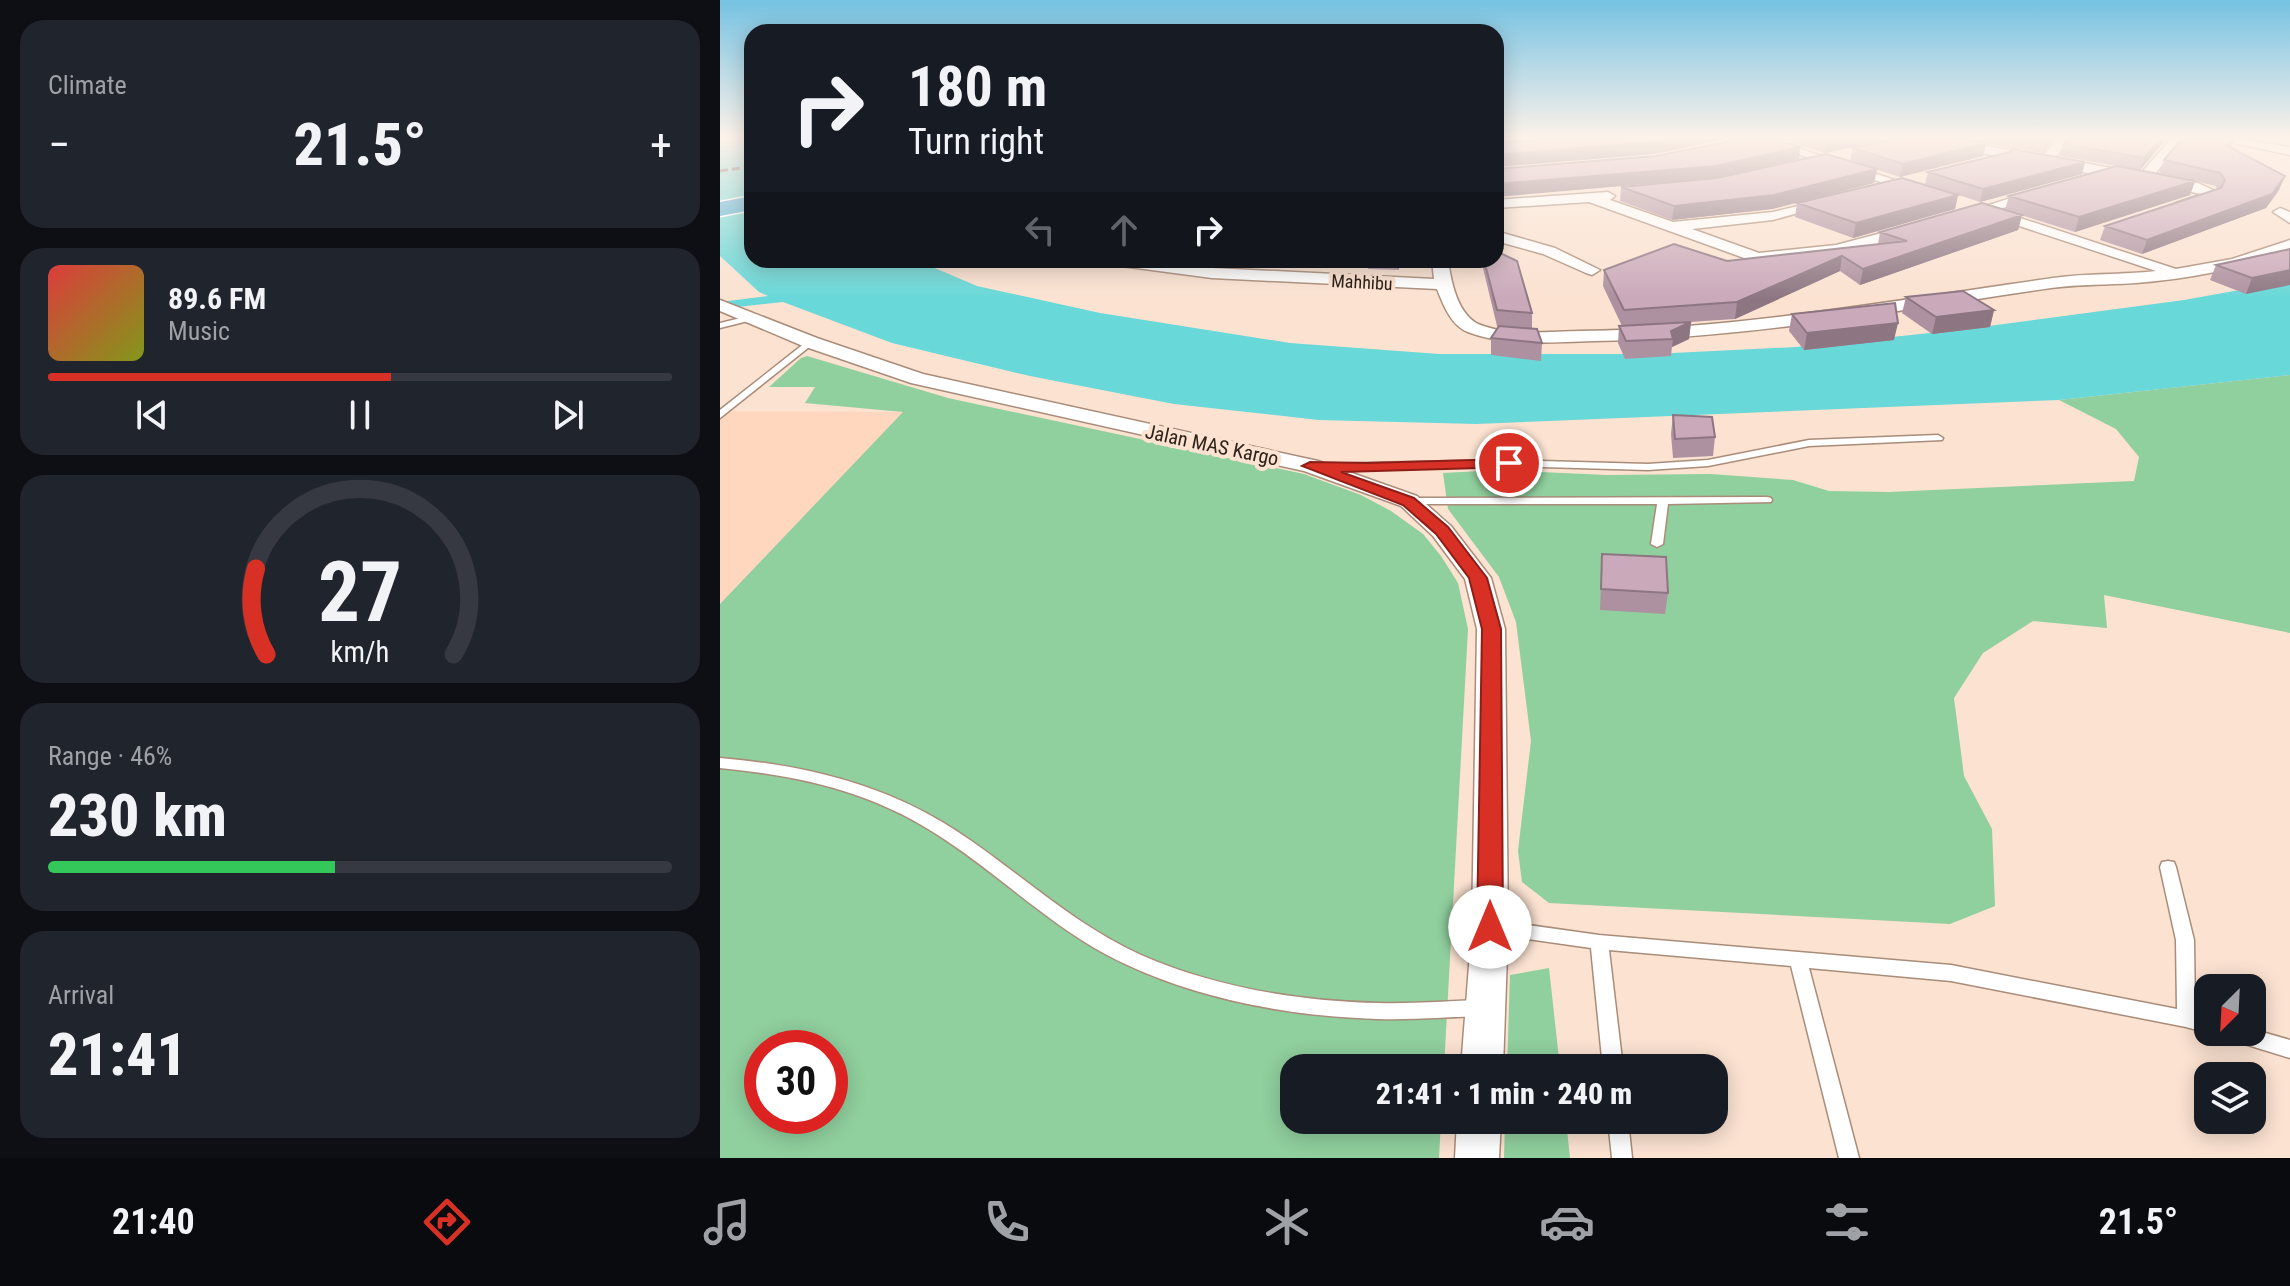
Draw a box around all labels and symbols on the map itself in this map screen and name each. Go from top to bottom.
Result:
street label: Mahhibu [1331,270,1393,294]
street label: Jalan MAS Kargo [1143,419,1281,471]
pin [1475,429,1543,497]
position arrow [1448,885,1532,969]
north arrow [2194,974,2266,1046]
speed limit sign: 30 [744,1030,848,1134]

